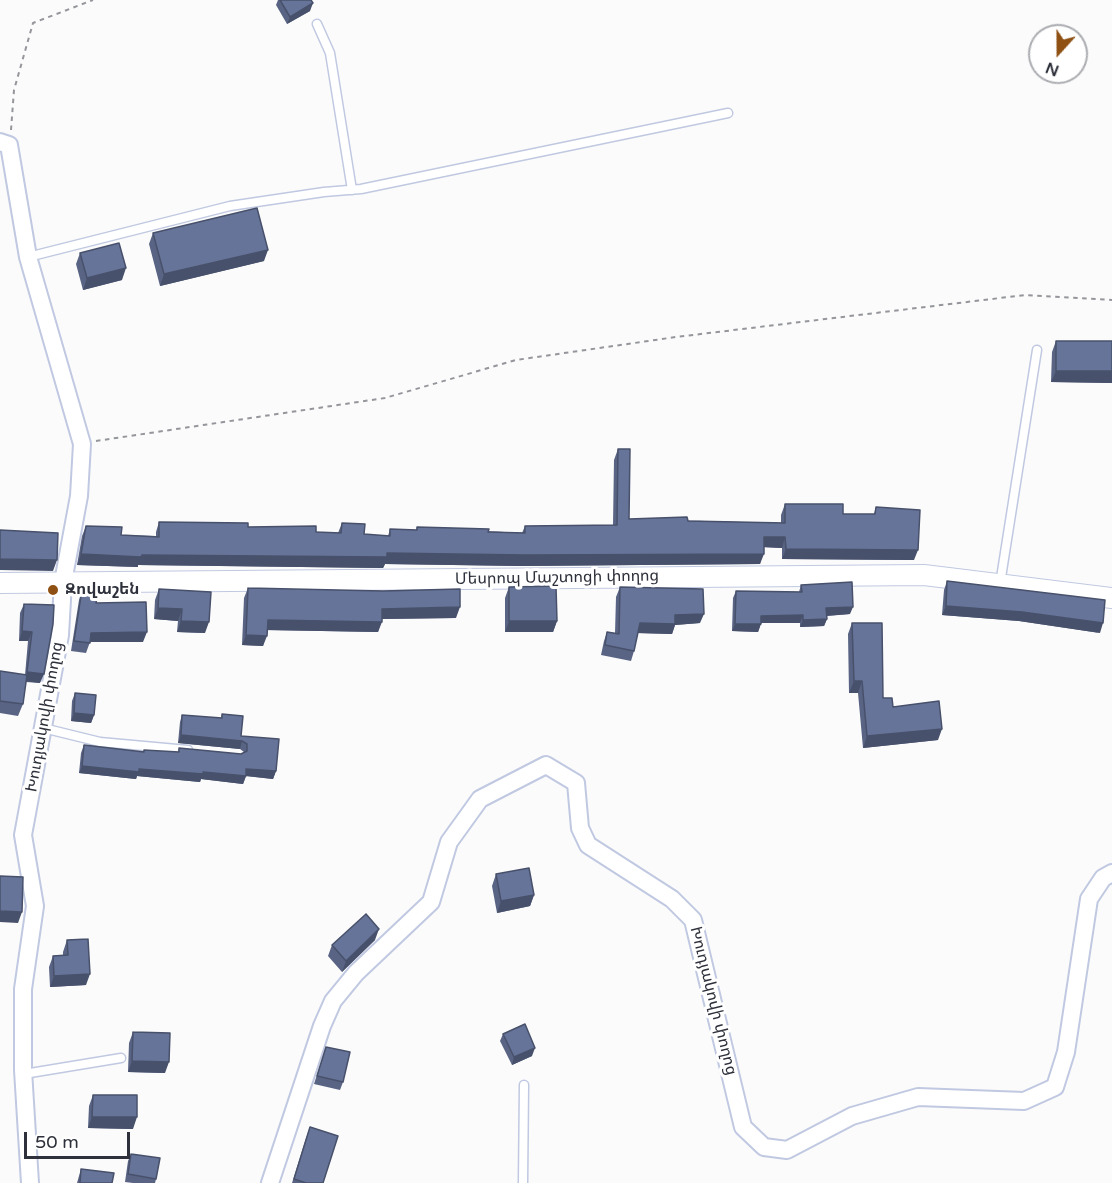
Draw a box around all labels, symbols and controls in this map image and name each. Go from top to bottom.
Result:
north arrow [1028,24,1088,84]
text: N [1043,57,1062,81]
street label: Մեսրոպ Մաշտոցի փողոց [455,567,659,589]
place label: Զովաշեն [65,580,139,600]
marker: Զովաշեն [46,583,60,597]
street label: Խուդյակովի փողոց [22,640,68,794]
street label: Խուդյակովի փողոց [685,925,741,1077]
scale bar [27,1120,134,1158]
text: 50 m [35,1131,79,1153]

